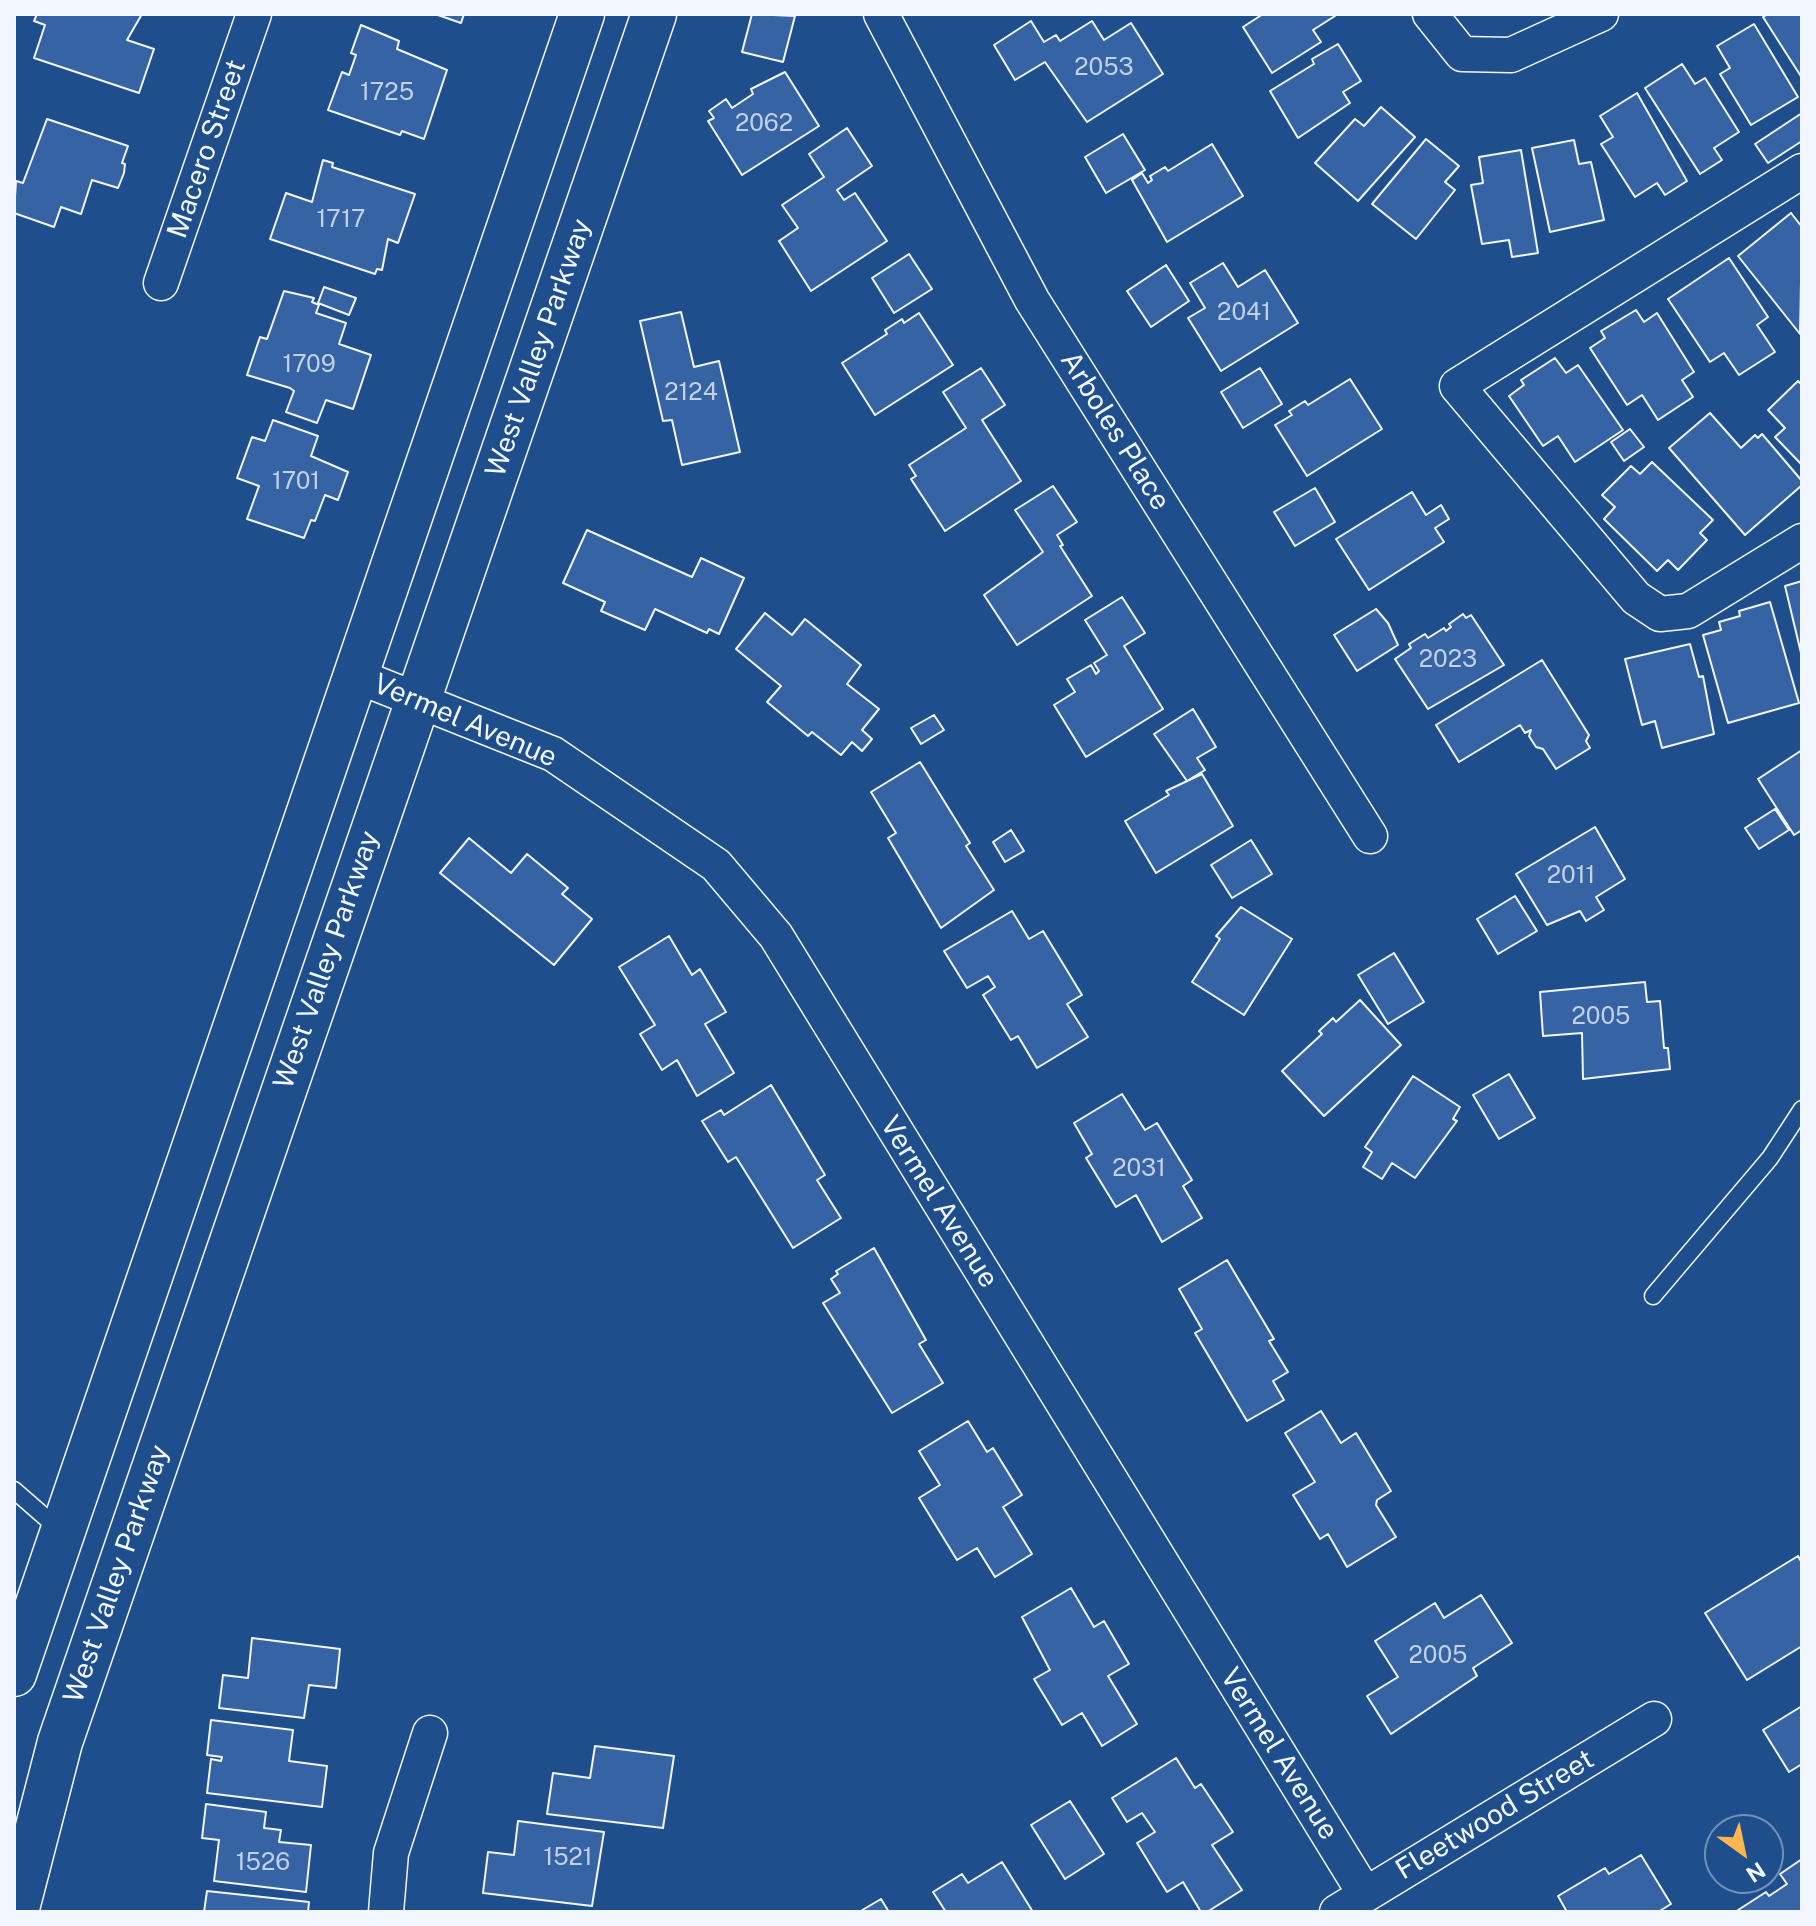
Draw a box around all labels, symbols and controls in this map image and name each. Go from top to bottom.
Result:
house number: 2053 [1074,54,1134,82]
street label: Macero Street [161,55,253,243]
house number: 1725 [360,79,414,107]
house number: 2062 [735,110,793,138]
house number: 1717 [317,206,365,234]
street label: West Valley Parkway [479,215,599,481]
house number: 2041 [1217,299,1271,327]
street label: Arboles Place [1053,346,1177,516]
house number: 1709 [282,351,336,379]
house number: 2124 [664,379,718,407]
house number: 1701 [272,468,320,496]
house number: 2023 [1419,646,1477,674]
street label: Vermel Avenue [368,667,562,775]
street label: West Valley Parkway [267,827,387,1093]
house number: 2011 [1547,862,1595,890]
house number: 2005 [1572,1003,1630,1031]
street label: Vermel Avenue [873,1110,1005,1294]
house number: 2031 [1112,1155,1166,1183]
street label: West Valley Parkway [57,1441,177,1707]
house number: 2005 [1409,1642,1467,1670]
street label: Vermel Avenue [1213,1662,1345,1846]
street label: Fleetwood Street [1390,1743,1600,1887]
north arrow [1704,1814,1784,1894]
house number: 1521 [543,1844,593,1872]
house number: 1526 [236,1849,290,1877]
text: N [1742,1857,1770,1888]

